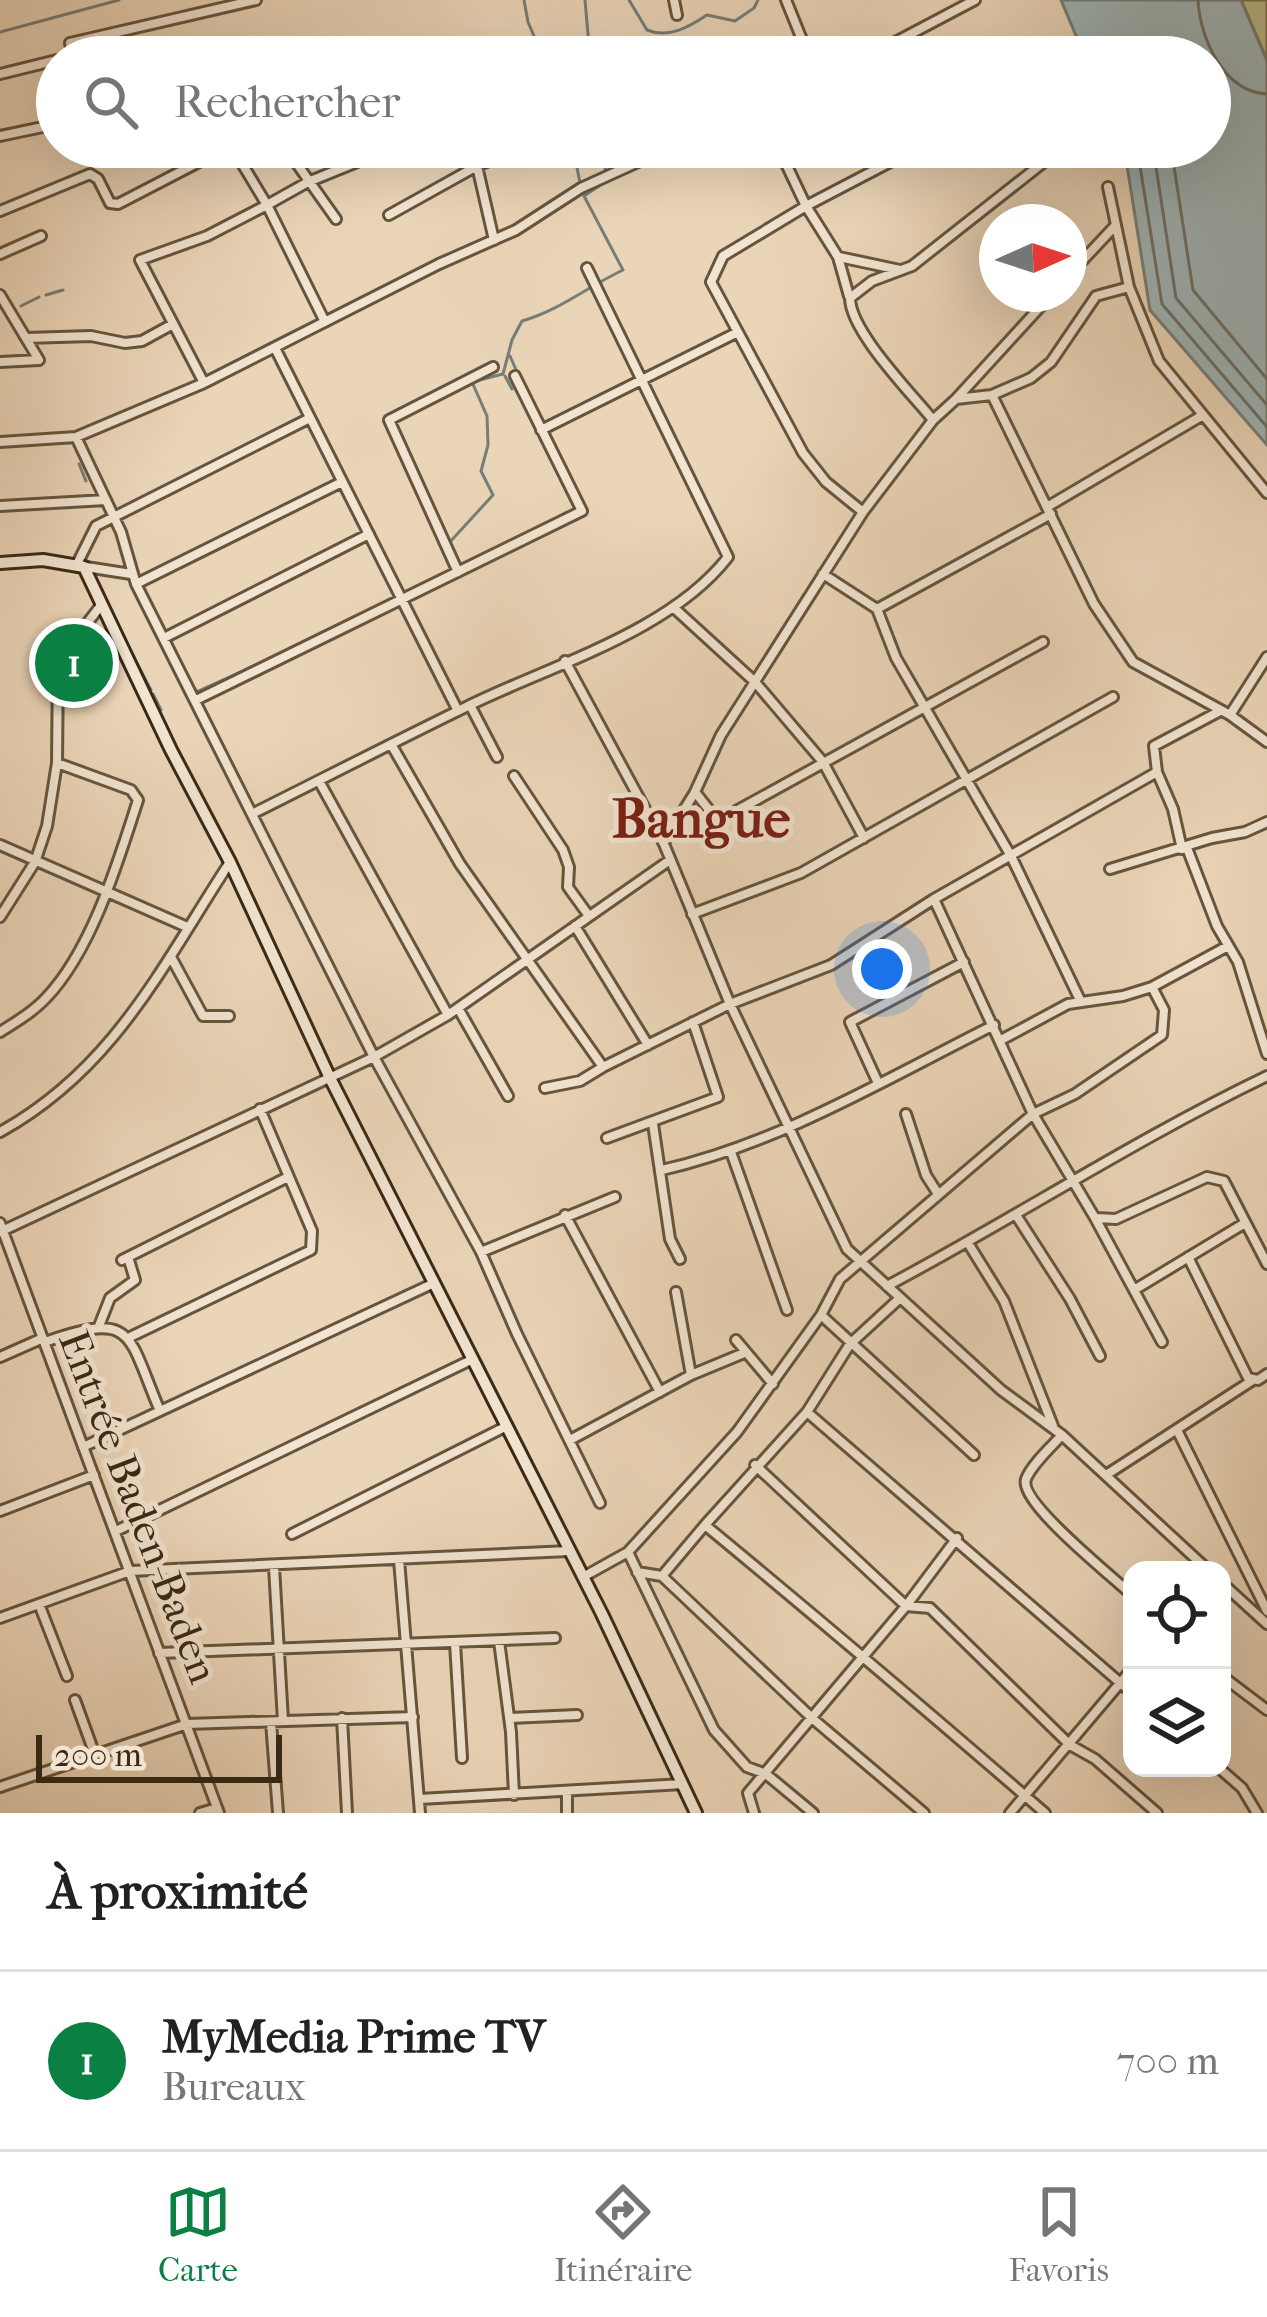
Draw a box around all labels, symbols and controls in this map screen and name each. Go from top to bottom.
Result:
search box [36,36,1231,168]
icon: search [78,69,144,135]
text: Rechercher [174,76,400,129]
north arrow [979,204,1087,312]
pin: 1 [35,618,113,708]
district label: Bangue [612,788,790,851]
your location [852,939,912,999]
street label: Entrée Baden-Baden [48,1324,228,1690]
map controls [1123,1561,1231,1777]
button: locate [1123,1561,1231,1669]
button: layers [1123,1669,1231,1777]
scale bar [36,1729,282,1782]
text: 200 m [54,1736,142,1775]
text: À proximité [48,1861,308,1921]
text: MyMedia Prime TV [162,2011,545,2064]
text: 1 [80,2038,94,2084]
text: 700 m [1116,2038,1219,2084]
text: Bureaux [162,2064,305,2110]
tab: Carte [158,2179,238,2290]
tab: Itinéraire [554,2179,692,2290]
tab: Favoris [1008,2179,1109,2290]

